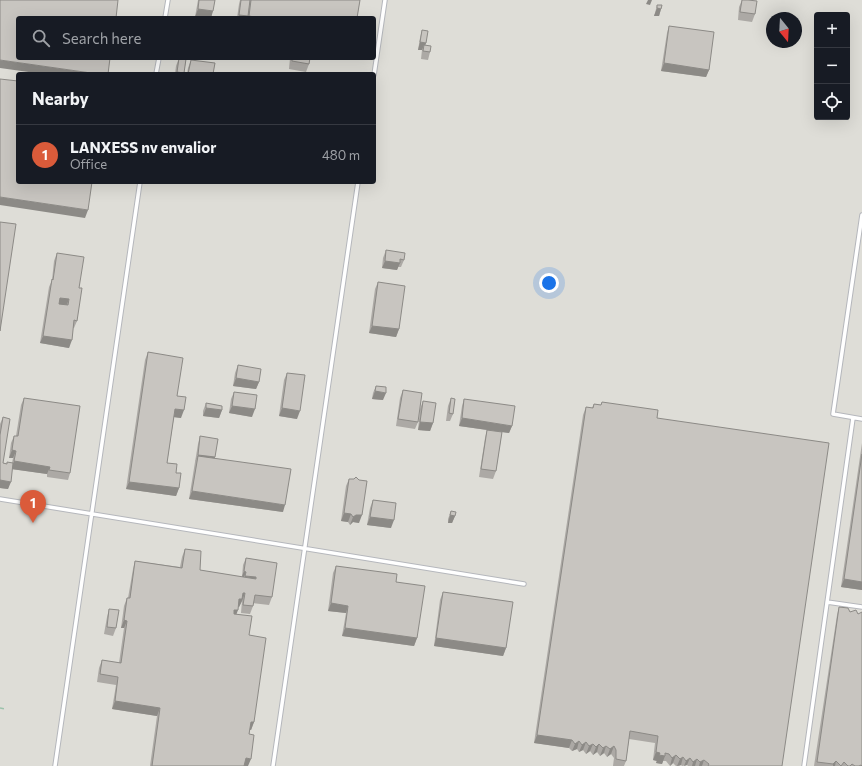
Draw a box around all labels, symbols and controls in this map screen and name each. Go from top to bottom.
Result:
north arrow [766,12,802,48]
map controls [814,12,850,120]
button: + [814,12,850,48]
search box [16,16,376,60]
icon: search [30,27,52,49]
text: Search here [62,29,141,47]
button: − [814,48,850,84]
button: locate [814,84,850,120]
text: Nearby [32,88,89,109]
text: LANXESS nv envalior [70,138,216,156]
text: 1 [42,147,48,163]
text: 480 m [322,147,360,163]
text: Office [70,156,107,172]
your location [539,273,559,293]
pin: 1 [20,490,46,523]

